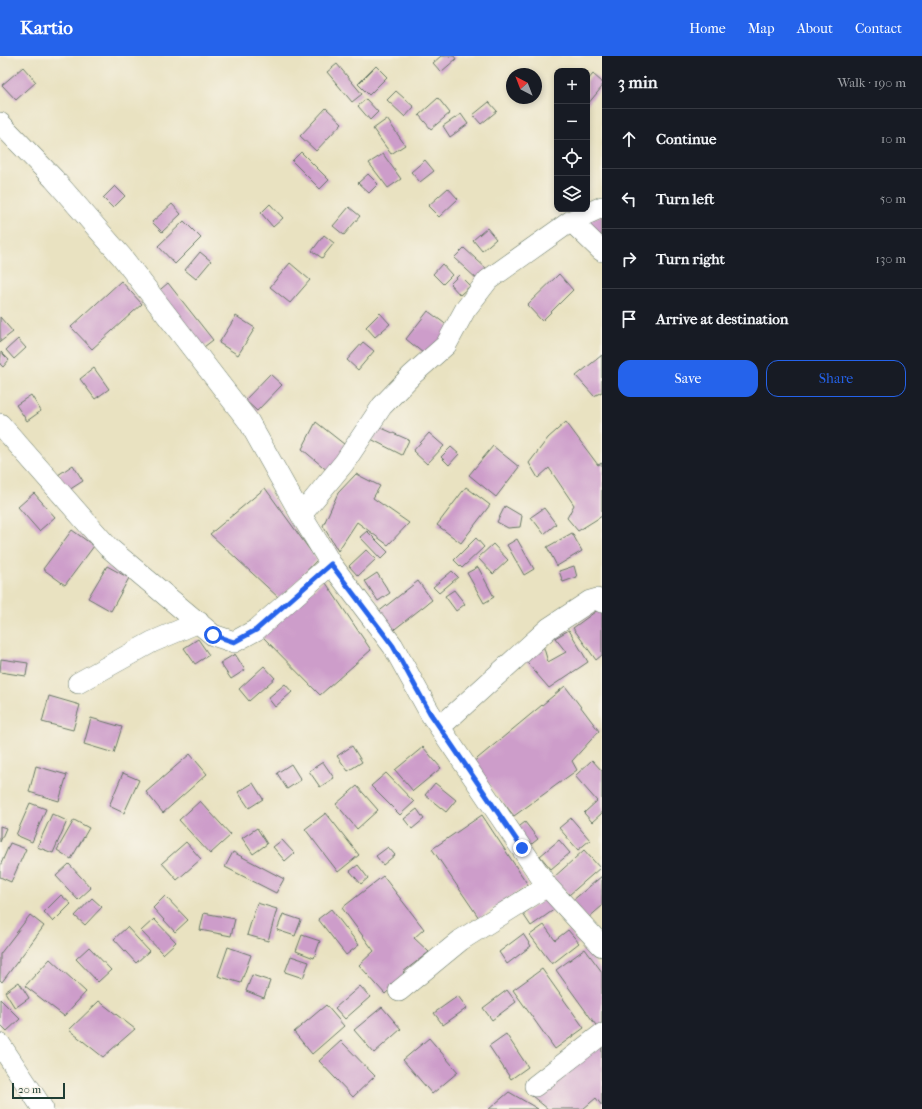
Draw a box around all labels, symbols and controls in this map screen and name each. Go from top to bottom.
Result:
text: Kartio [20,17,73,39]
text: Home [689,20,726,37]
text: Map [748,20,775,37]
text: About [797,20,833,37]
text: Contact [855,20,902,37]
north arrow [506,68,542,104]
map controls [554,68,590,212]
button: + [554,68,590,104]
text: 3 min [618,72,658,92]
text: Walk · 190 m [837,75,906,90]
button: − [554,104,590,140]
icon: ahead [618,128,640,150]
text: Continue [656,130,716,148]
text: 10 m [881,131,906,146]
button: locate [554,140,590,176]
button: layers [554,176,590,212]
icon: left [618,188,640,210]
text: Turn left [656,190,714,208]
text: 50 m [880,191,906,206]
icon: right [618,248,640,270]
text: Turn right [656,250,725,268]
text: 130 m [875,251,906,266]
icon: arrive [618,308,640,330]
text: Arrive at destination [656,310,788,328]
button: Save [618,360,758,397]
button: Share [766,360,906,397]
route start [204,626,222,644]
route end [513,839,531,857]
scale bar [12,1081,65,1100]
text: 20 m [18,1083,41,1096]

